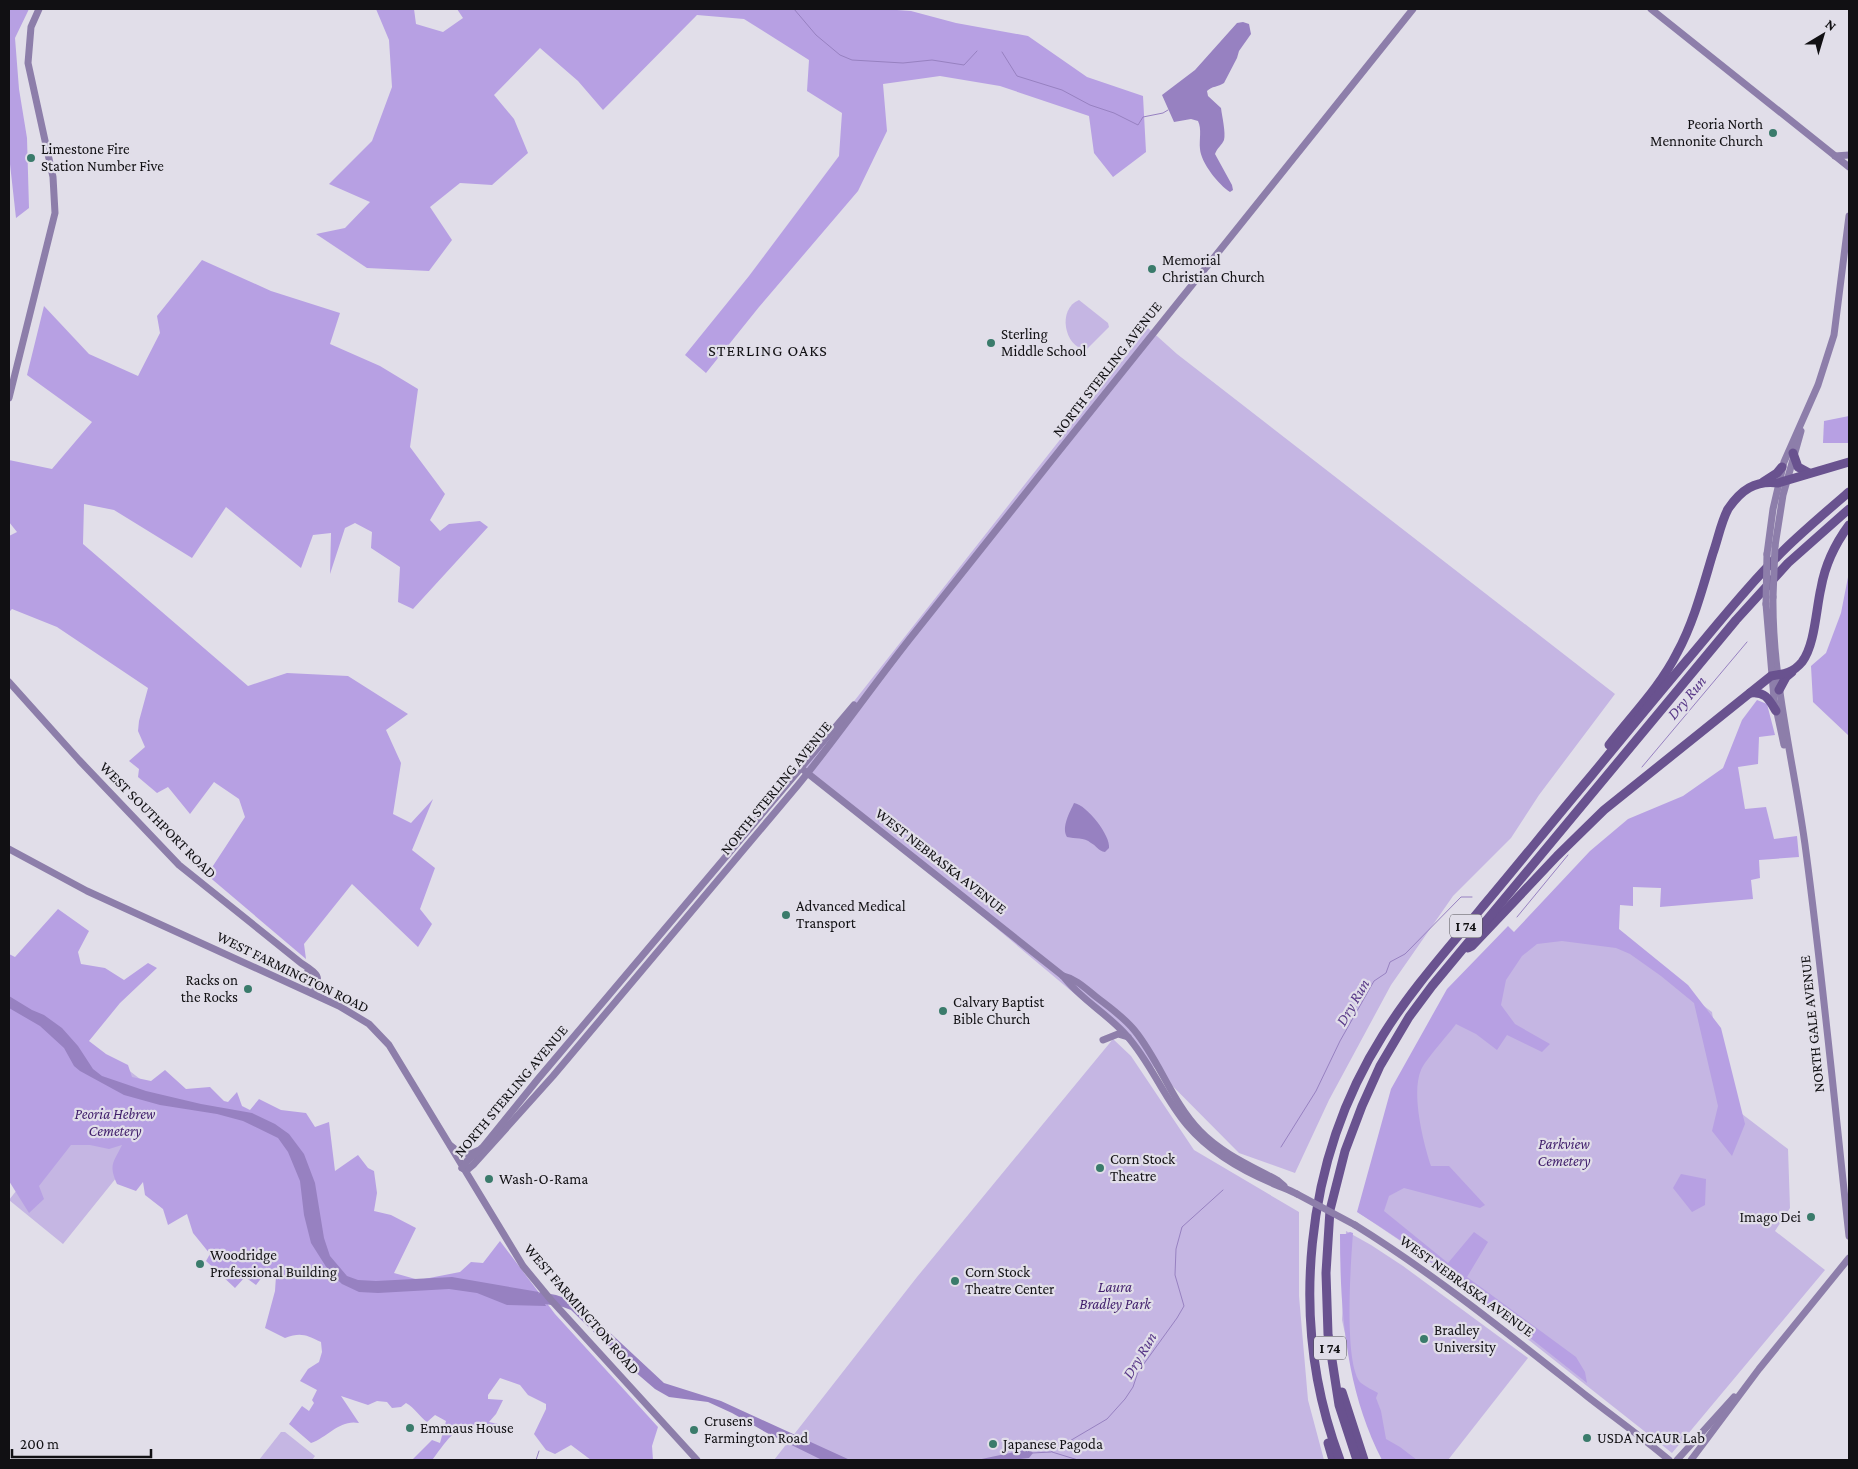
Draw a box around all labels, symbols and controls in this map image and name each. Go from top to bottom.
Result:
north arrow [1798,10,1848,60]
text: N [1822,16,1840,34]
place label: Peoria North Mennonite Church [1650,116,1763,149]
marker: Peoria North Mennonite Church [1767,127,1779,139]
place label: Limestone Fire Station Number Five [41,141,164,174]
marker: Limestone Fire Station Number Five [25,152,37,164]
place label: Memorial Christian Church [1162,252,1265,285]
marker: Memorial Christian Church [1146,263,1158,275]
street label: NORTH STERLING AVENUE [1049,298,1165,440]
place label: Sterling Middle School [1001,326,1087,359]
marker: Sterling Middle School [985,337,997,349]
district label: STERLING OAKS [708,342,828,359]
water label: Dry Run [1663,672,1710,723]
street label: NORTH STERLING AVENUE [717,718,835,858]
street label: WEST SOUTHPORT ROAD [97,759,219,881]
street label: WEST NEBRASKA AVENUE [872,805,1010,917]
place label: Advanced Medical Transport [796,898,906,932]
marker: Advanced Medical Transport [780,909,792,921]
road number: I 74 [1450,914,1482,938]
street label: WEST FARMINGTON ROAD [214,928,372,1016]
street label: NORTH GALE AVENUE [1797,955,1827,1093]
place label: Racks on the Rocks [181,972,238,1005]
water label: Dry Run [1332,976,1373,1029]
marker: Racks on the Rocks [242,983,254,995]
place label: Calvary Baptist Bible Church [953,994,1045,1027]
marker: Calvary Baptist Bible Church [937,1005,949,1017]
street label: NORTH STERLING AVENUE [451,1022,571,1160]
park label: Peoria Hebrew Cemetery [75,1106,156,1140]
park label: Parkview Cemetery [1537,1136,1591,1170]
place label: Corn Stock Theatre [1110,1151,1176,1184]
marker: Corn Stock Theatre [1094,1162,1106,1174]
place label: Wash-O-Rama [499,1171,588,1187]
marker: Wash-O-Rama [483,1173,495,1185]
place label: Imago Dei [1740,1209,1801,1226]
marker: Imago Dei [1805,1211,1817,1223]
street label: WEST NEBRASKA AVENUE [1397,1232,1537,1340]
street label: WEST FARMINGTON ROAD [521,1241,643,1377]
place label: Woodridge Professional Building [210,1247,337,1281]
marker: Woodridge Professional Building [194,1258,206,1270]
place label: Corn Stock Theatre Center [965,1264,1055,1297]
marker: Corn Stock Theatre Center [949,1275,961,1287]
park label: Laura Bradley Park [1079,1279,1152,1313]
place label: Bradley University [1434,1322,1496,1356]
water label: Dry Run [1119,1329,1161,1382]
marker: Bradley University [1418,1333,1430,1345]
road number: I 74 [1314,1336,1346,1360]
place label: Crusens Farmington Road [704,1413,808,1447]
place label: Emmaus House [420,1420,514,1436]
marker: Emmaus House [404,1422,416,1434]
marker: Crusens Farmington Road [688,1424,700,1436]
scale bar [12,1426,151,1458]
place label: USDA NCAUR Lab [1597,1430,1705,1446]
marker: USDA NCAUR Lab [1581,1432,1593,1444]
text: 200 m [20,1436,59,1452]
place label: Japanese Pagoda [1001,1436,1103,1453]
marker: Japanese Pagoda [987,1438,999,1450]

